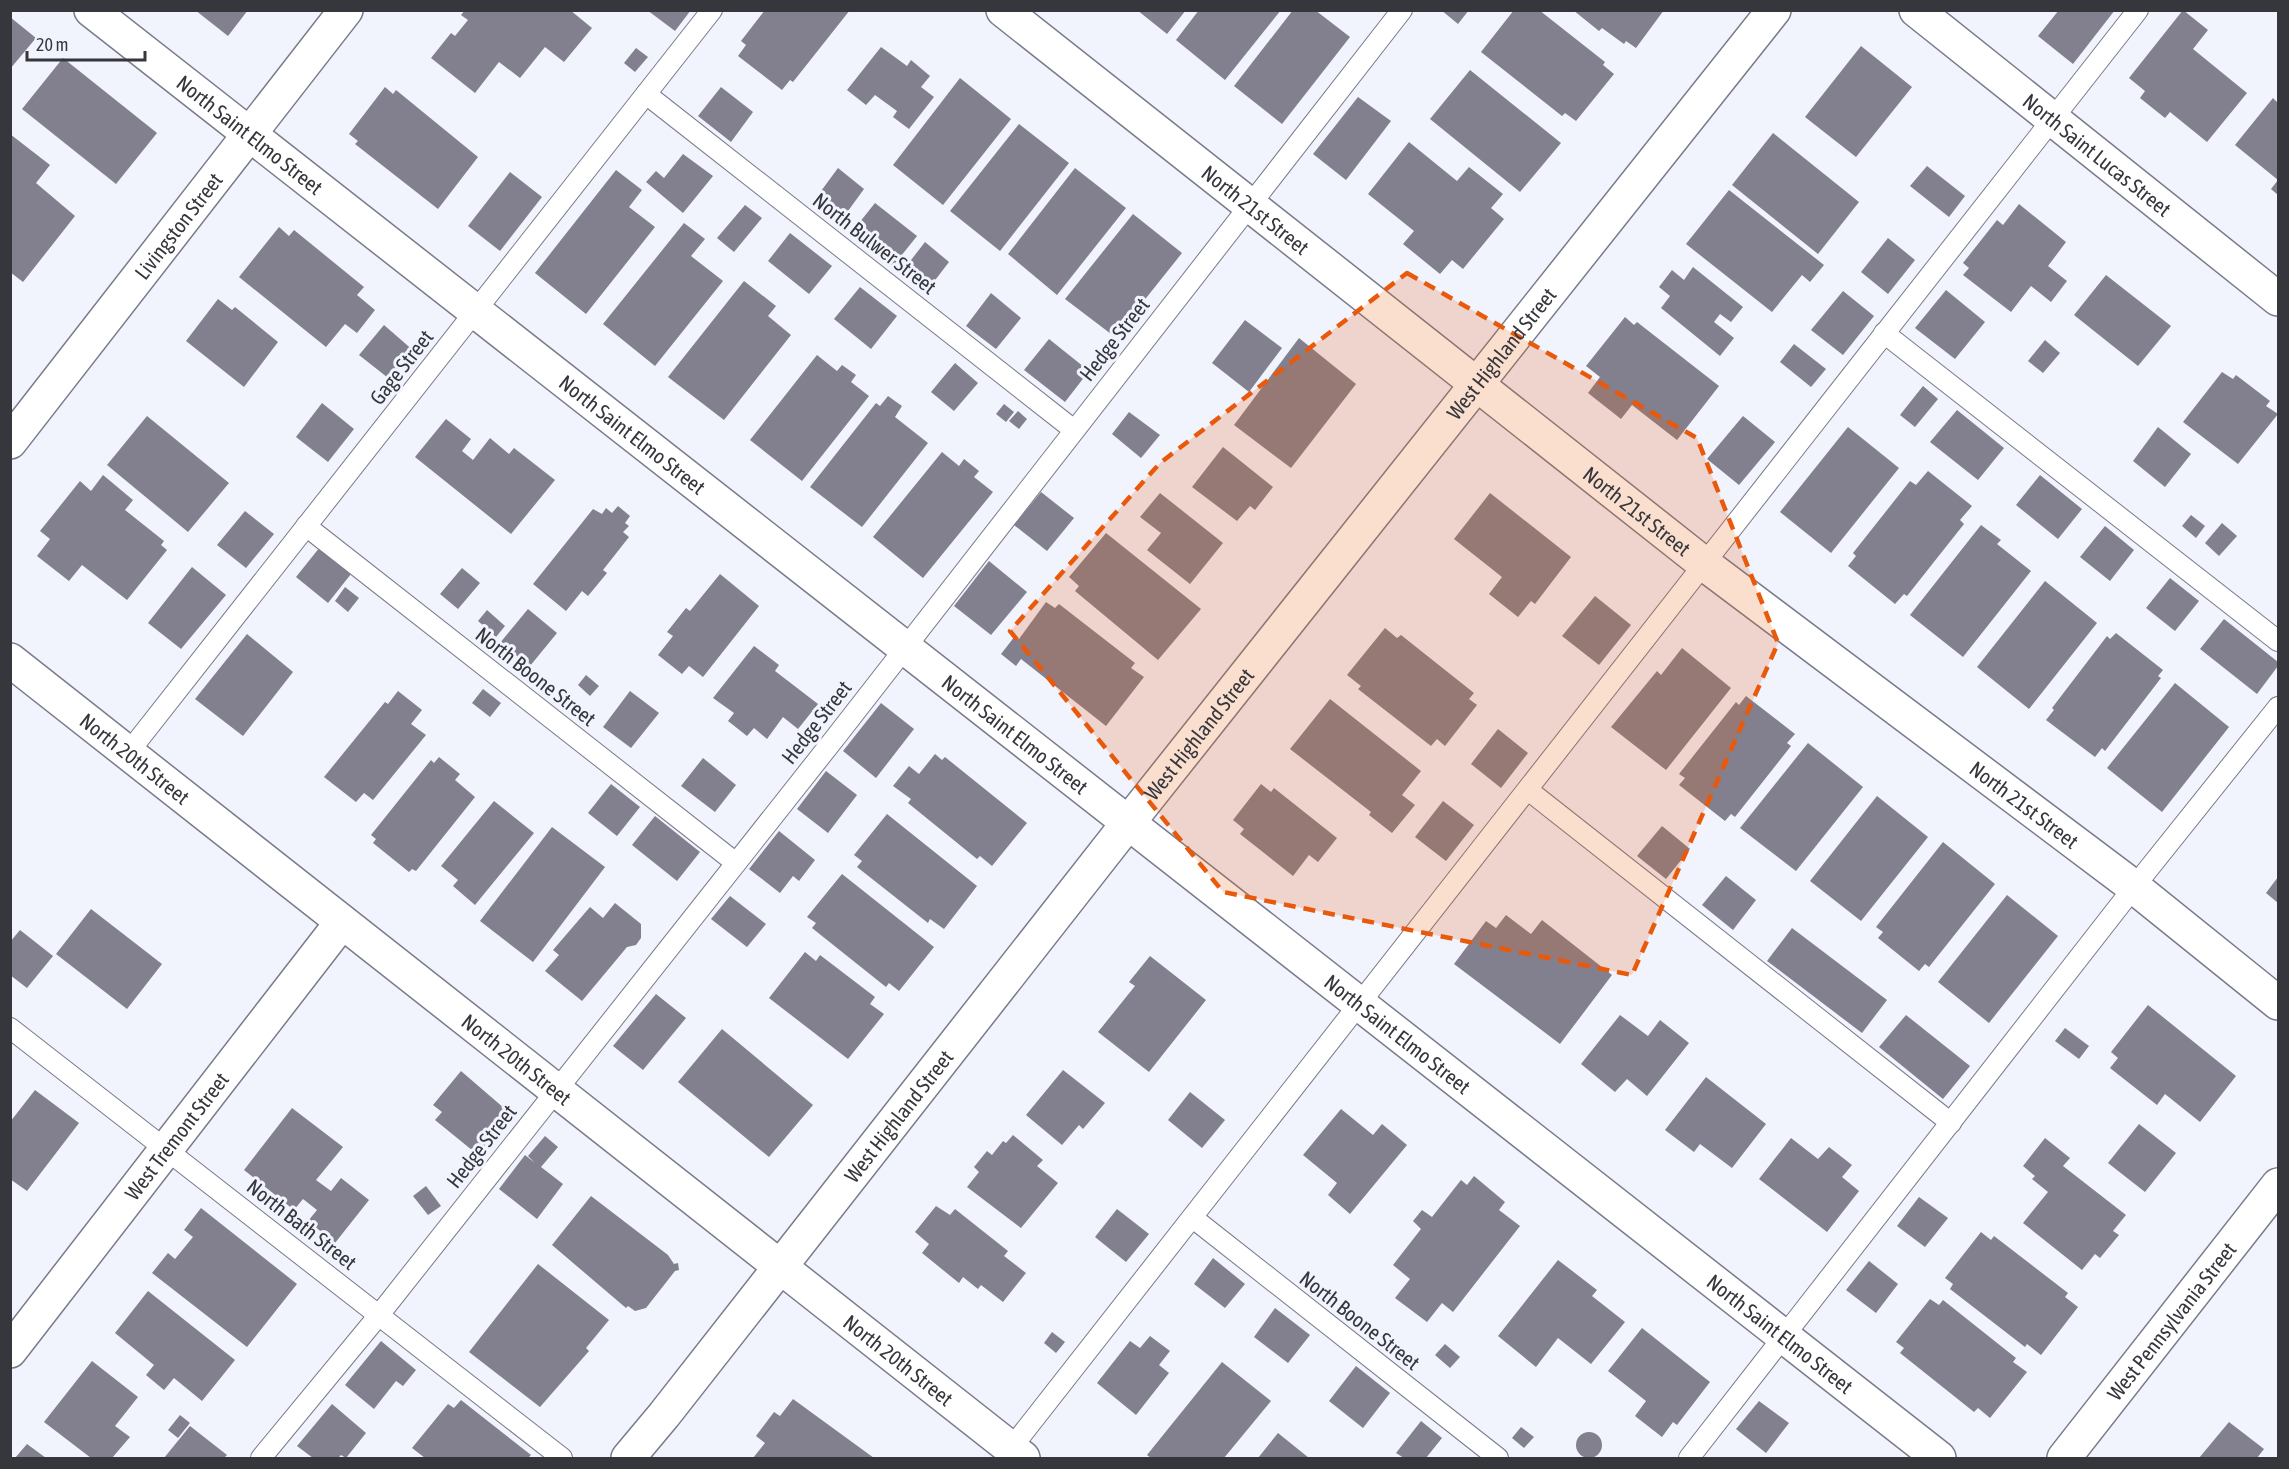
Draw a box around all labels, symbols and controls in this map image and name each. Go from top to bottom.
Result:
scale bar [27,24,146,62]
text: 20 m [36,34,68,55]
street label: North Saint Elmo Street [172,70,328,199]
street label: North Saint Lucas Street [2019,89,2176,221]
street label: North 21st Street [1197,160,1314,259]
street label: Livingston Street [129,168,227,284]
street label: North Bulwer Street [809,187,941,299]
street label: West Highland Street [1442,283,1561,424]
street label: Hedge Street [1074,293,1154,385]
street label: Gage Street [364,325,438,409]
street label: North Saint Elmo Street [555,370,710,499]
street label: North 21st Street [1579,461,1695,560]
street label: North Boone Street [471,622,601,730]
street label: West Highland Street [1139,663,1258,805]
street label: North Saint Elmo Street [937,670,1093,799]
street label: Hedge Street [776,676,856,768]
street label: North 20th Street [75,708,194,809]
street label: North 21st Street [1965,756,2083,853]
street label: North Saint Elmo Street [1320,969,1475,1098]
street label: North 20th Street [457,1009,576,1110]
street label: West Highland Street [839,1045,958,1187]
street label: West Tremont Street [120,1067,233,1204]
street label: Hedge Street [441,1100,521,1192]
street label: North Bath Street [242,1174,362,1274]
street label: West Pennsylvania Street [2102,1237,2241,1405]
street label: North Boone Street [1295,1266,1425,1374]
street label: North Saint Elmo Street [1703,1269,1858,1398]
street label: North 20th Street [839,1309,958,1410]

